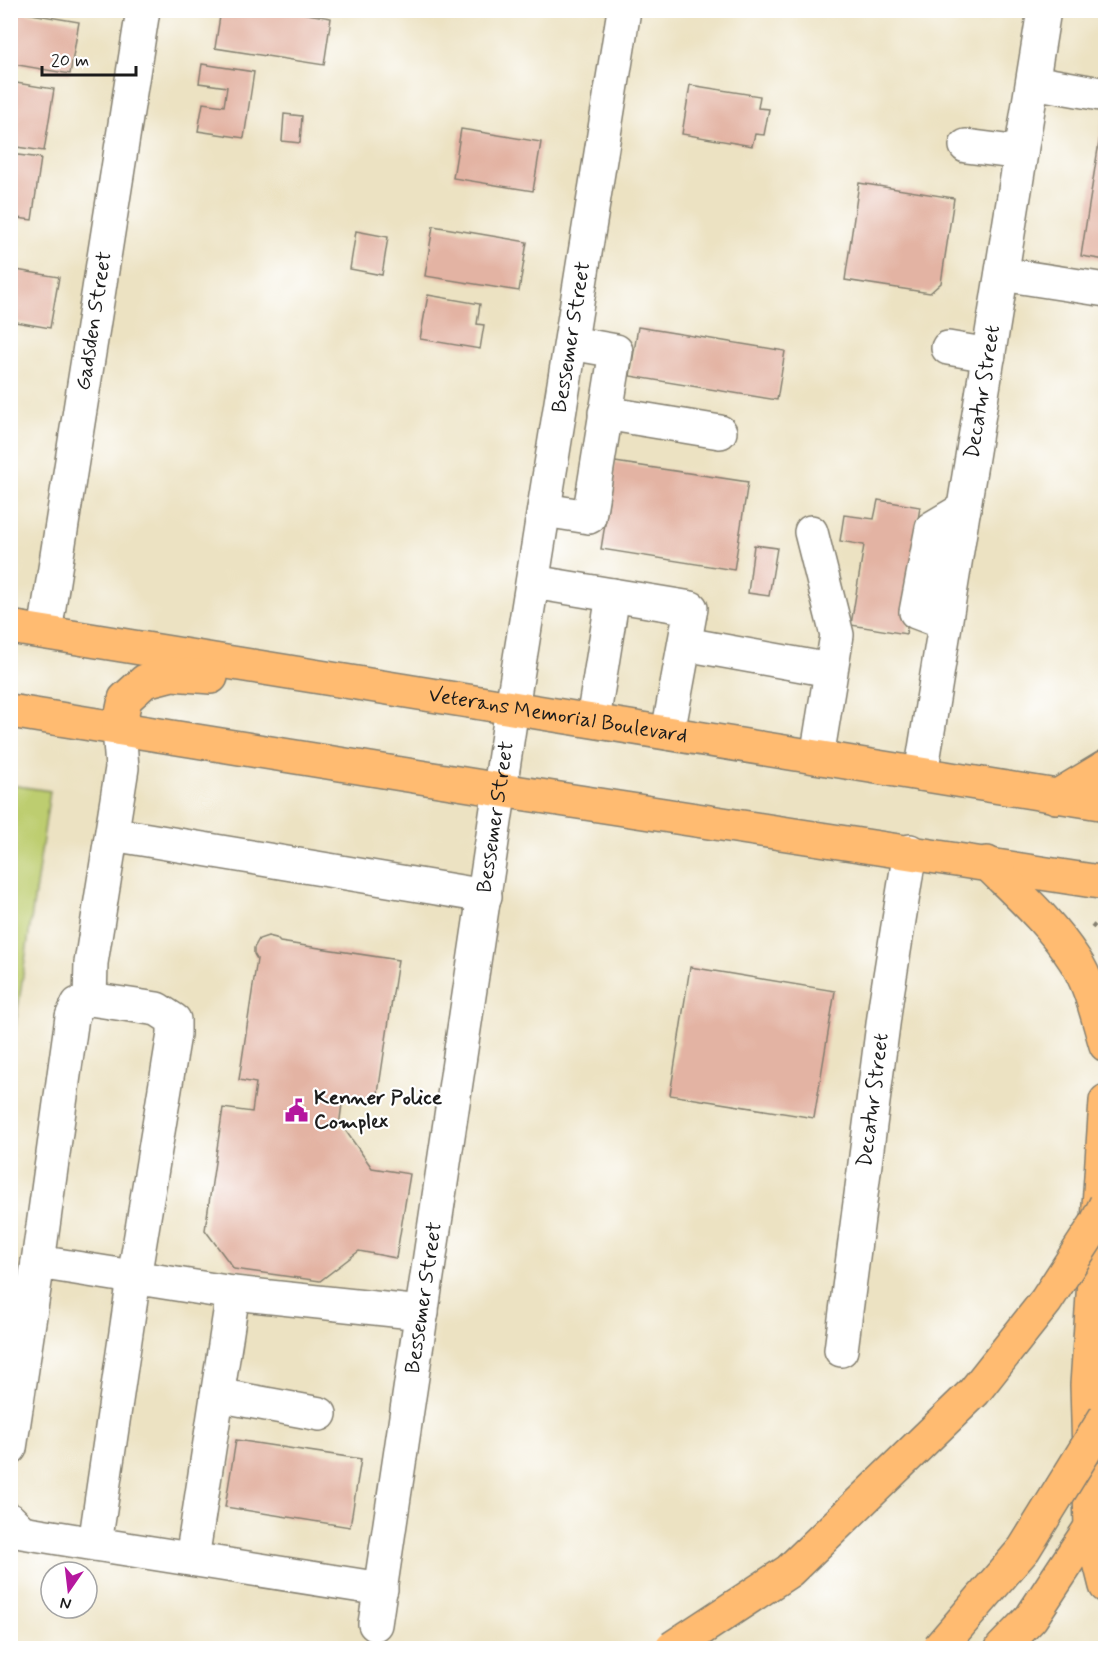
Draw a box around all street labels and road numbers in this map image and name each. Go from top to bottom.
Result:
street label: Gadsden Street [69,249,119,392]
street label: Bessemer Street [546,259,597,415]
street label: Decatur Street [958,323,1007,461]
street label: Veterans Memorial Boulevard [426,681,689,750]
street label: Bessemer Street [471,739,521,895]
street label: Decatur Street [851,1031,896,1169]
street label: Bessemer Street [399,1220,449,1375]

